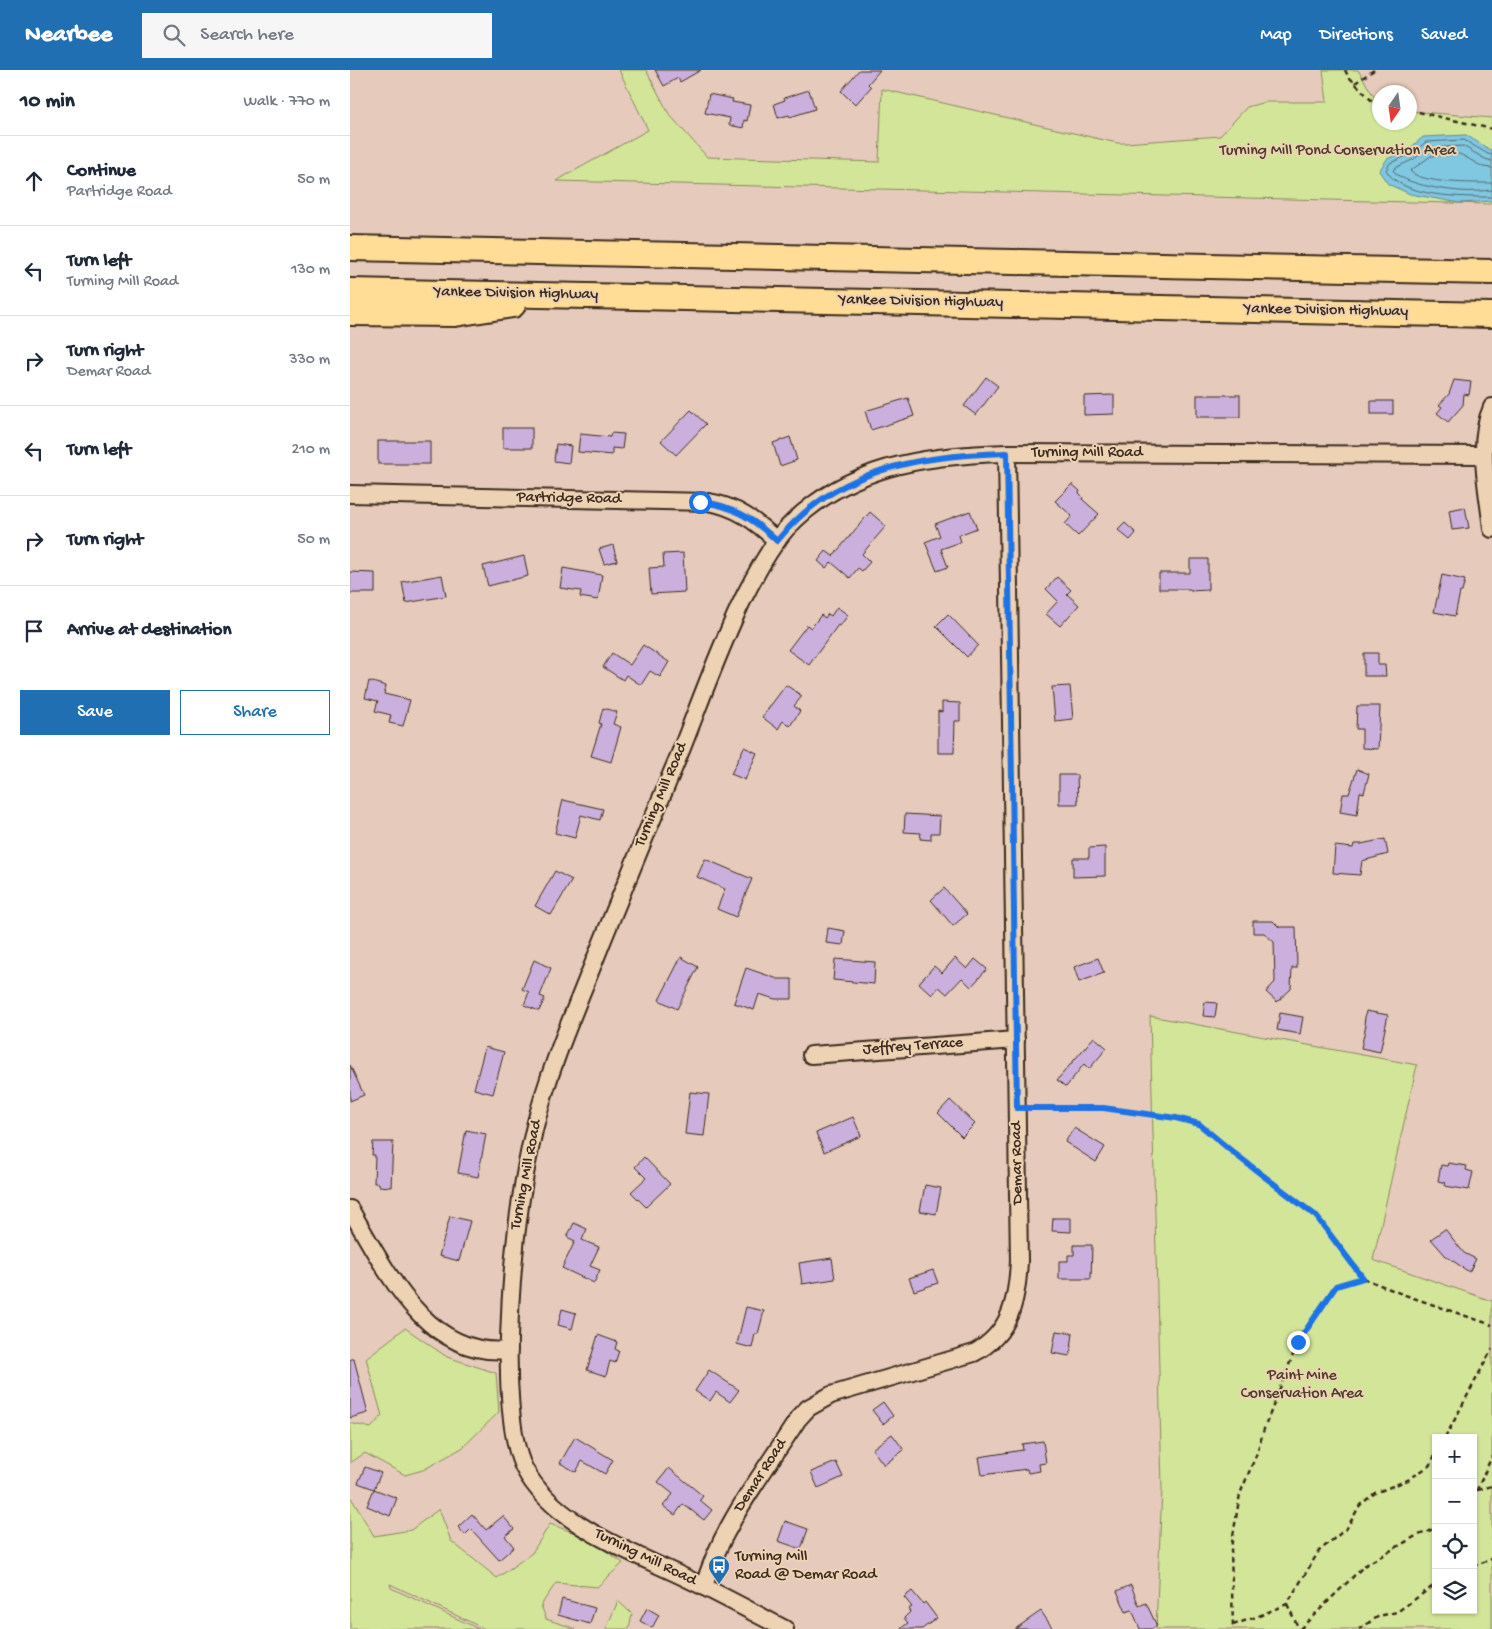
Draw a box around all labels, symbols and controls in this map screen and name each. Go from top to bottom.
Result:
search box [142,13,492,58]
text: Nearbee [25,21,112,50]
icon: search [160,21,188,49]
text: Search here [200,24,294,47]
text: Map [1260,25,1292,46]
text: Directions [1320,25,1393,46]
text: Saved [1421,25,1467,46]
north arrow [1372,85,1417,130]
text: 10 min [20,90,75,115]
text: Walk · 770 m [243,93,330,112]
park label: Turning Mill Pond Conservation Area [1219,142,1457,161]
text: Continue [67,160,136,183]
icon: ahead [20,167,48,195]
text: 50 m [297,171,330,190]
text: Partridge Road [67,183,172,202]
text: Turn left [67,250,131,273]
icon: left [20,257,48,285]
text: 130 m [291,261,330,280]
text: Turning Mill Road [67,273,178,292]
street label: Yankee Division Highway [432,283,598,305]
street label: Yankee Division Highway [837,291,1003,313]
street label: Yankee Division Highway [1242,300,1408,322]
text: Turn right [67,340,143,363]
icon: right [20,347,48,375]
text: 330 m [289,351,330,370]
text: Demar Road [67,363,150,382]
icon: left [20,437,48,465]
text: Turn left [67,439,131,462]
text: 210 m [291,441,330,460]
street label: Turning Mill Road [1030,444,1144,463]
street label: Partridge Road [516,489,623,509]
route start [689,491,712,514]
icon: right [20,527,48,555]
text: Turn right [67,529,143,552]
text: 50 m [297,531,330,550]
icon: arrive [20,617,48,645]
text: Arrive at destination [67,619,231,642]
button: Save [20,690,170,735]
button: Share [180,690,330,735]
street label: Turning Mill Road [631,739,693,851]
street label: Jeffrey Terrace [862,1034,964,1060]
street label: Turning Mill Road [507,1117,547,1232]
street label: Demar Road [1008,1120,1028,1206]
route end [1287,1331,1310,1354]
park label: Paint Mine Conservation Area [1241,1367,1364,1404]
map controls [1432,1434,1477,1614]
button: + [1432,1434,1477,1479]
street label: Demar Road [730,1435,793,1517]
button: − [1432,1479,1477,1524]
button: locate [1432,1524,1477,1569]
street label: Turning Mill Road [590,1525,701,1592]
place label: Turning Mill Road @ Demar Road [734,1548,878,1585]
bus stop icon: Turning Mill Road @ Demar Road [707,1554,731,1585]
button: layers [1432,1569,1477,1614]

